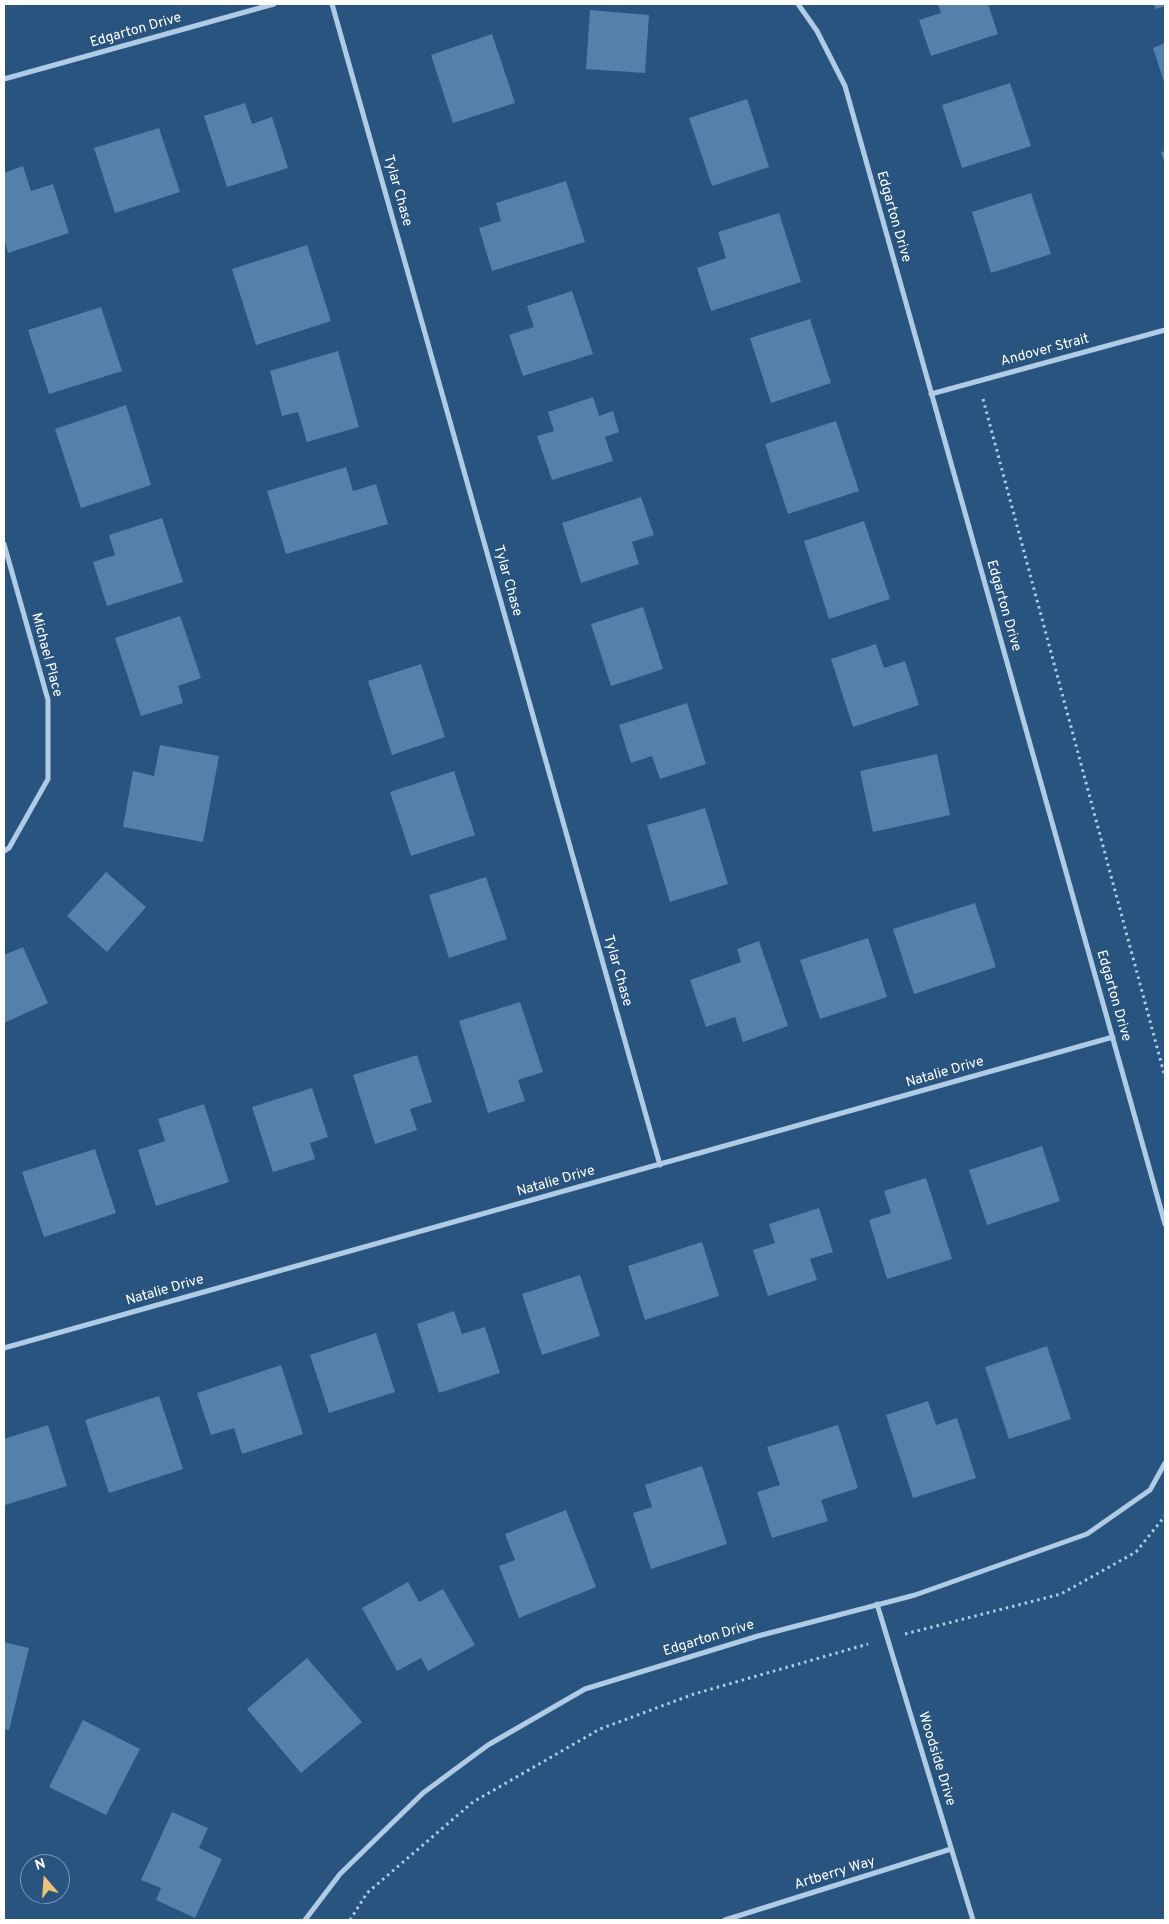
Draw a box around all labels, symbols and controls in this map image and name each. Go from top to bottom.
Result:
street label: Edgarton Drive [88,10,184,52]
street label: Tylar Chase [379,153,415,229]
street label: Edgarton Drive [872,169,914,265]
street label: Andover Strait [999,331,1091,371]
street label: Tylar Chase [489,543,525,619]
street label: Edgarton Drive [982,558,1024,654]
street label: Michael Place [27,611,65,699]
street label: Tylar Chase [599,933,635,1009]
street label: Edgarton Drive [1092,948,1134,1044]
street label: Natalie Drive [904,1054,986,1092]
street label: Natalie Drive [515,1163,597,1201]
street label: Natalie Drive [124,1272,206,1310]
street label: Edgarton Drive [662,1617,756,1661]
street label: Woodside Drive [914,1710,958,1808]
north arrow [20,1854,70,1904]
street label: Artberry Way [793,1854,877,1894]
text: N [33,1856,48,1875]

